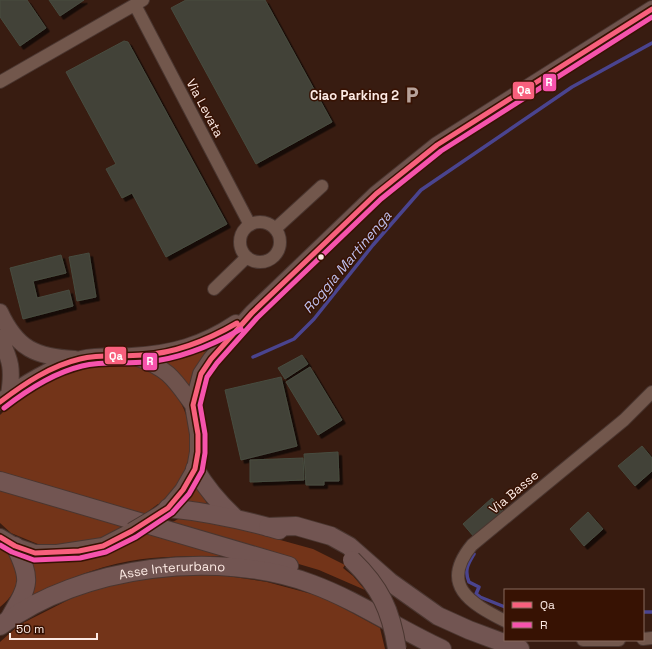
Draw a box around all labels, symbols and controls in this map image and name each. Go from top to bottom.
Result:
line badge: R [542,73,557,92]
text: R [546,75,553,89]
street label: Via Levata [183,76,228,141]
line badge: Qa [512,81,535,100]
text: Qa [517,83,532,97]
parking icon: Ciao Parking 2 [402,85,422,105]
place label: Ciao Parking 2 [310,87,399,104]
water label: Roggia Martinenga [299,206,396,317]
unlabelled marker [316,252,326,262]
line badge: Qa [104,346,127,365]
text: Qa [109,349,124,363]
line badge: R [142,352,158,371]
text: R [147,354,154,368]
street label: Via Basse [486,466,542,518]
street label: Asse Interurbano [117,557,226,583]
legend [504,589,644,641]
text: Qa [540,597,555,613]
scale bar [10,615,97,641]
text: R [540,617,548,633]
text: 50 m [16,621,44,637]

